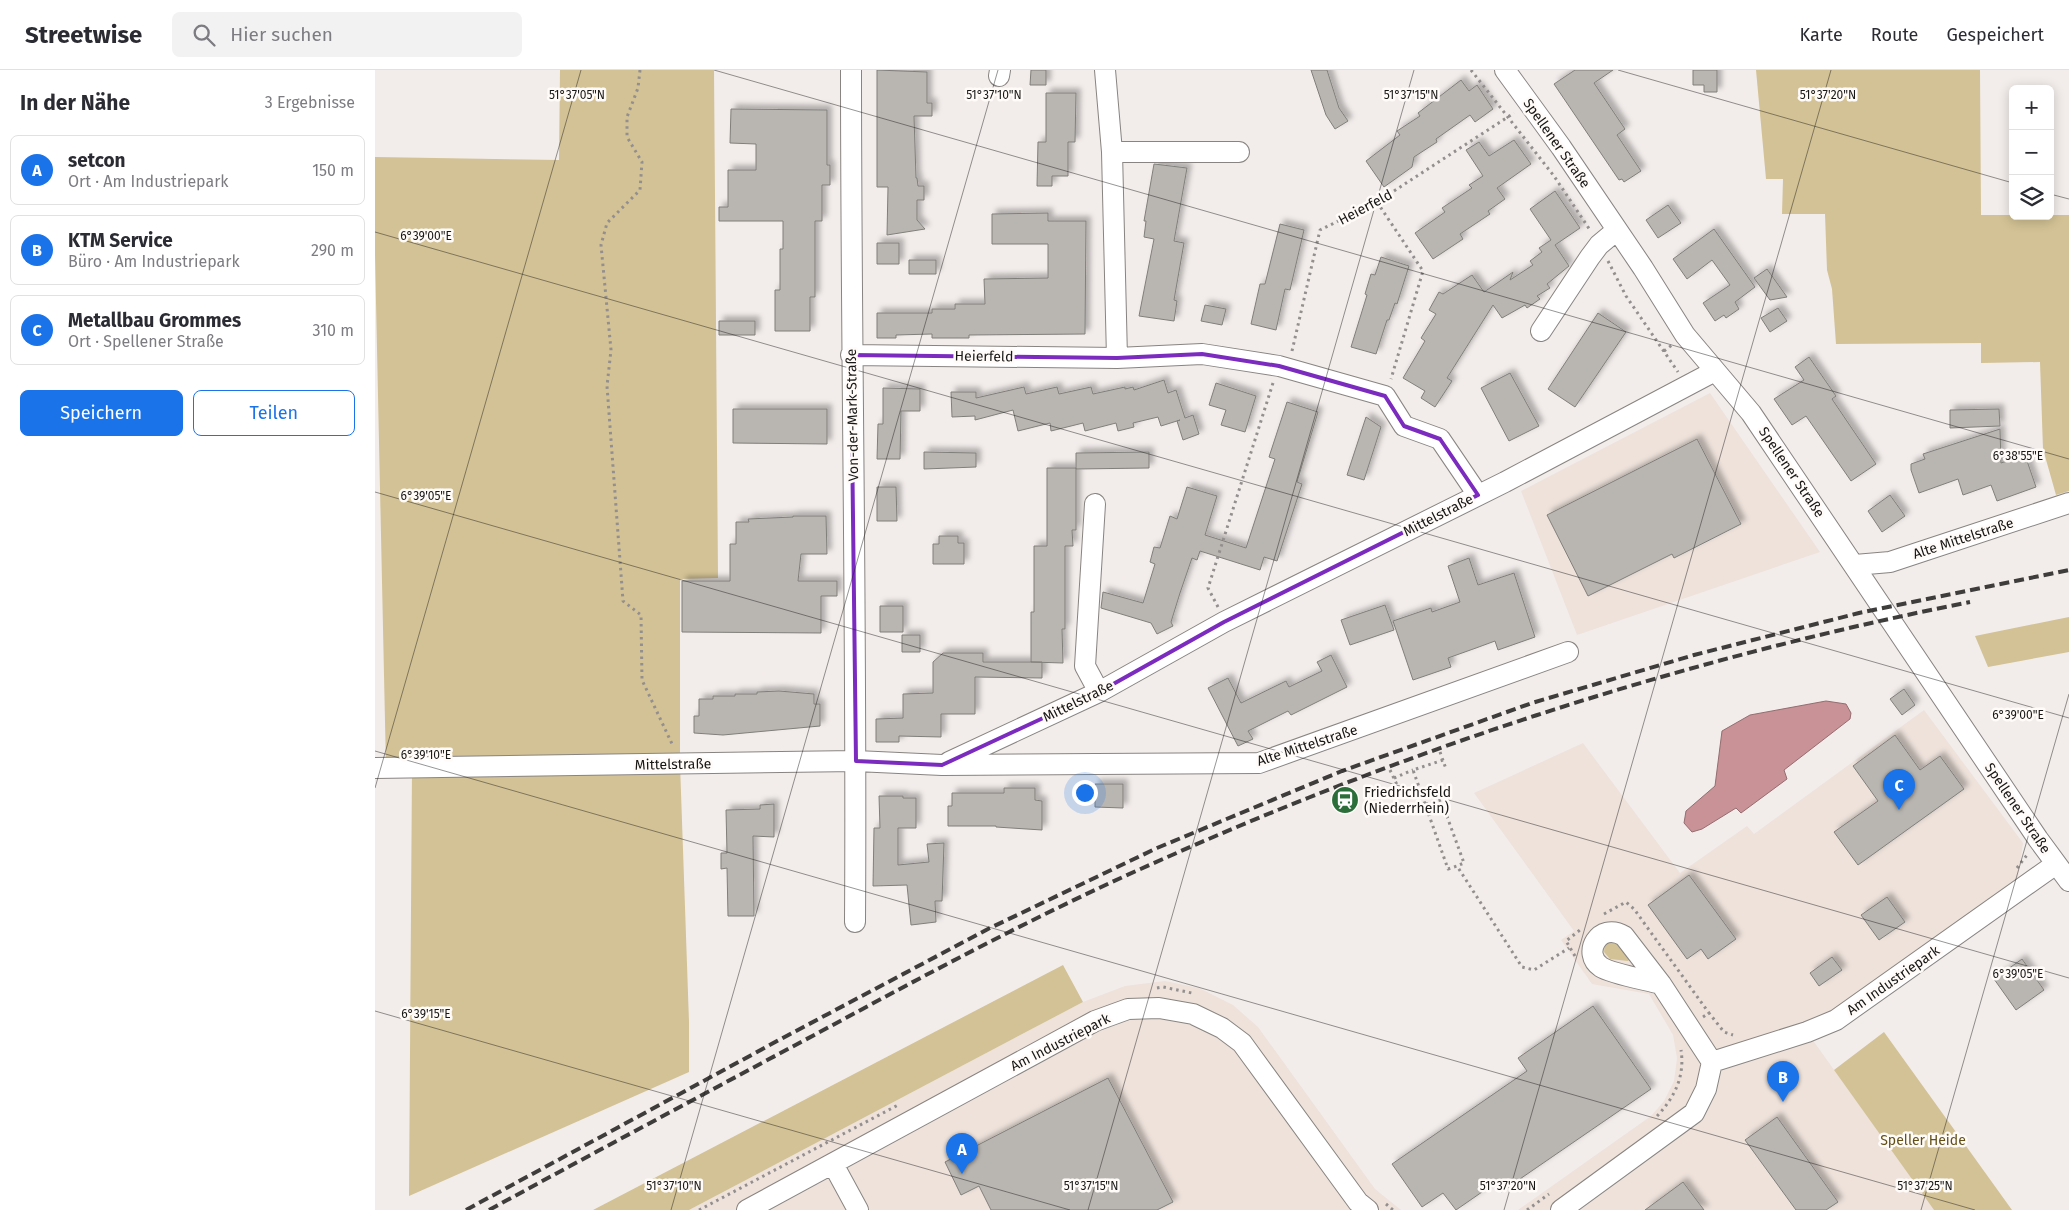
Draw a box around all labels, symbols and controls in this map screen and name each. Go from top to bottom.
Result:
search box [172,12,522,57]
text: Streetwise [25,21,142,49]
icon: search [190,21,218,49]
text: Hier suchen [230,23,333,46]
text: Karte [1800,24,1843,46]
text: Route [1871,24,1918,46]
text: Gespeichert [1946,24,2044,46]
map controls [2009,85,2054,220]
button: + [2009,85,2054,130]
text: 51°37'05"N [549,88,605,102]
text: 51°37'10"N [966,88,1022,102]
text: 51°37'15"N [1384,88,1438,102]
text: 51°37'20"N [1800,88,1856,102]
text: In der Nähe [20,90,130,116]
text: 3 Ergebnisse [265,93,355,112]
street label: Spellener Straße [1519,95,1594,191]
button: − [2009,130,2054,175]
text: setcon [68,149,125,172]
text: A [32,161,42,180]
text: 150 m [312,161,354,180]
text: Ort · Am Industriepark [68,172,229,191]
button: layers [2009,175,2054,220]
street label: Heierfeld [1335,186,1395,229]
text: KTM Service [68,229,173,252]
text: 6°39'00"E [400,229,452,243]
text: B [32,241,42,260]
text: 290 m [311,241,354,260]
text: Büro · Am Industriepark [68,252,240,271]
text: Metallbau Grommes [68,309,241,332]
text: C [32,321,42,340]
text: 310 m [313,321,354,340]
text: Ort · Spellener Straße [68,332,224,351]
street label: Heierfeld [954,347,1013,366]
street label: Von-der-Mark-Straße [843,348,862,482]
button: Speichern [20,390,183,436]
button: Teilen [193,390,355,436]
street label: Spellener Straße [1755,424,1828,521]
text: 6°38'55"E [1993,449,2043,463]
text: 6°39'05"E [401,489,451,503]
street label: Mittelstraße [1400,490,1476,540]
street label: Alte Mittelstraße [1911,514,2016,563]
street label: Mittelstraße [1040,677,1116,726]
text: 6°39'00"E [1992,708,2044,722]
street label: Alte Mittelstraße [1255,721,1360,770]
text: 6°39'10"E [401,748,451,762]
street label: Mittelstraße [635,755,711,774]
street label: Spellener Straße [1981,760,2054,857]
pin: C [1883,769,1915,810]
your location [1072,780,1098,806]
place label: Friedrichsfeld (Niederrhein) [1364,784,1451,817]
station icon: Friedrichsfeld (Niederrhein) [1330,785,1360,815]
street label: Am Industriepark [1844,942,1944,1019]
text: 6°39'05"E [1993,967,2043,981]
text: 6°39'15"E [401,1007,451,1021]
street label: Am Industriepark [1008,1010,1114,1075]
pin: B [1767,1061,1799,1102]
park label: Speller Heide [1880,1132,1966,1149]
pin: A [946,1133,978,1174]
text: 51°37'10"N [646,1179,702,1193]
text: 51°37'15"N [1064,1179,1118,1193]
text: 51°37'20"N [1480,1179,1536,1193]
text: 51°37'25"N [1897,1179,1953,1193]

